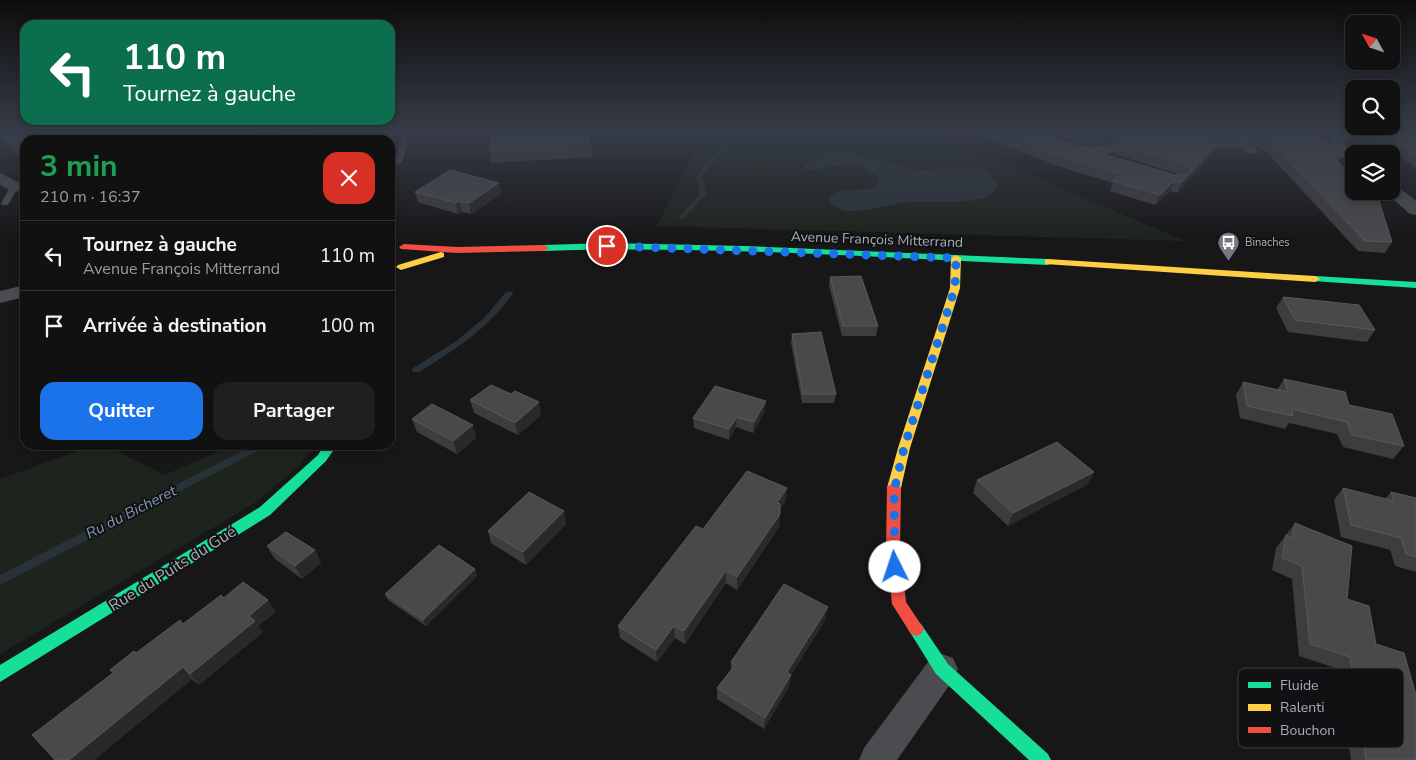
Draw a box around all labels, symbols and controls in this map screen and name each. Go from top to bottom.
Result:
north arrow [1345,15,1400,70]
map controls [1345,15,1400,200]
text: 110 m [123,34,226,81]
icon: left [40,40,105,105]
text: Tournez à gauche [123,79,296,109]
button: search [1345,80,1400,135]
button: layers [1345,145,1400,200]
text: 3 min [40,146,118,187]
button: close [323,152,375,204]
text: 210 m · 16:37 [40,186,141,208]
pin [586,225,628,267]
street label: Avenue François Mitterrand [790,227,964,252]
bus stop icon: Binaches [1217,230,1241,261]
text: Tournez à gauche [83,232,237,258]
icon: arrive [593,232,621,260]
place label: Binaches [1245,235,1290,250]
icon: left [40,242,68,270]
text: 110 m [320,243,375,269]
text: Avenue François Mitterrand [83,258,280,280]
icon: arrive [40,312,68,340]
text: Arrivée à destination [83,313,267,339]
text: 100 m [320,313,375,339]
button: Quitter [40,382,203,440]
button: Partager [213,382,375,440]
water label: Ru du Bicheret [82,480,180,543]
street label: Rue du Puits du Gué [105,521,240,617]
position arrow [868,540,920,592]
legend [1238,668,1404,748]
text: Fluide [1280,676,1319,695]
text: Ralenti [1280,698,1324,717]
text: Bouchon [1280,721,1335,740]

